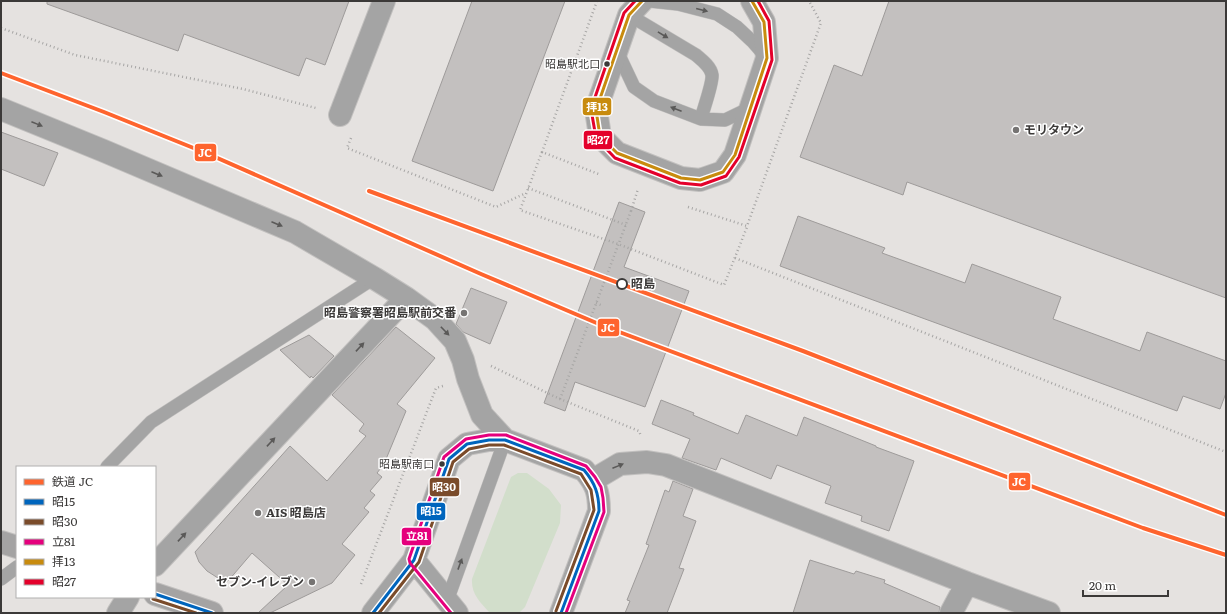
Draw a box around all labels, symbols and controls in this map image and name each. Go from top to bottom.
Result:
one-way arrow [696,8,708,14]
one-way arrow [657,31,669,38]
place label: 昭島駅北口 [545,55,600,71]
marker: 昭島駅北口 [602,59,612,69]
line badge: 拝13 [582,97,612,116]
text: 拝13 [586,98,608,114]
one-way arrow [670,106,682,112]
place label: モリタウン [1024,120,1084,138]
one-way arrow [32,121,43,127]
marker: モリタウン [1011,125,1021,135]
line badge: 昭27 [583,130,613,150]
text: 昭27 [587,131,609,147]
line badge: JC [194,143,217,162]
text: JC [198,144,212,160]
one-way arrow [152,171,164,177]
one-way arrow [272,222,284,228]
place label: 昭島 [631,274,655,292]
marker: 昭島 [616,278,628,290]
place label: 昭島警察署昭島駅前交番 [324,303,457,321]
marker: 昭島警察署昭島駅前交番 [459,308,469,318]
line badge: JC [597,318,620,337]
text: JC [601,319,615,335]
one-way arrow [441,326,450,336]
one-way arrow [355,343,364,352]
one-way arrow [266,437,276,447]
place label: 昭島駅南口 [379,455,434,471]
marker: 昭島駅南口 [437,459,447,469]
one-way arrow [613,463,625,469]
legend [16,466,156,598]
text: 鉄道 JC [52,472,93,490]
line badge: JC [1008,472,1031,491]
text: JC [1012,473,1026,489]
line badge: 昭30 [429,477,460,497]
text: 昭30 [432,478,456,494]
text: 昭15 [52,492,75,510]
line badge: 昭15 [416,502,446,521]
text: 昭15 [420,502,442,518]
place label: AIS 昭島店 [266,503,326,521]
marker: AIS 昭島店 [253,508,263,518]
text: 昭30 [52,512,78,530]
line badge: 立81 [401,527,432,546]
text: 立81 [406,527,428,543]
text: 立81 [52,532,76,550]
one-way arrow [177,532,187,542]
text: 拝13 [52,552,75,570]
one-way arrow [457,558,463,570]
text: 昭27 [52,572,76,590]
place label: セブン-イレブン [216,572,304,590]
scale bar [1083,572,1168,598]
text: 20 m [1089,576,1116,594]
marker: セブン-イレブン [307,577,317,587]

